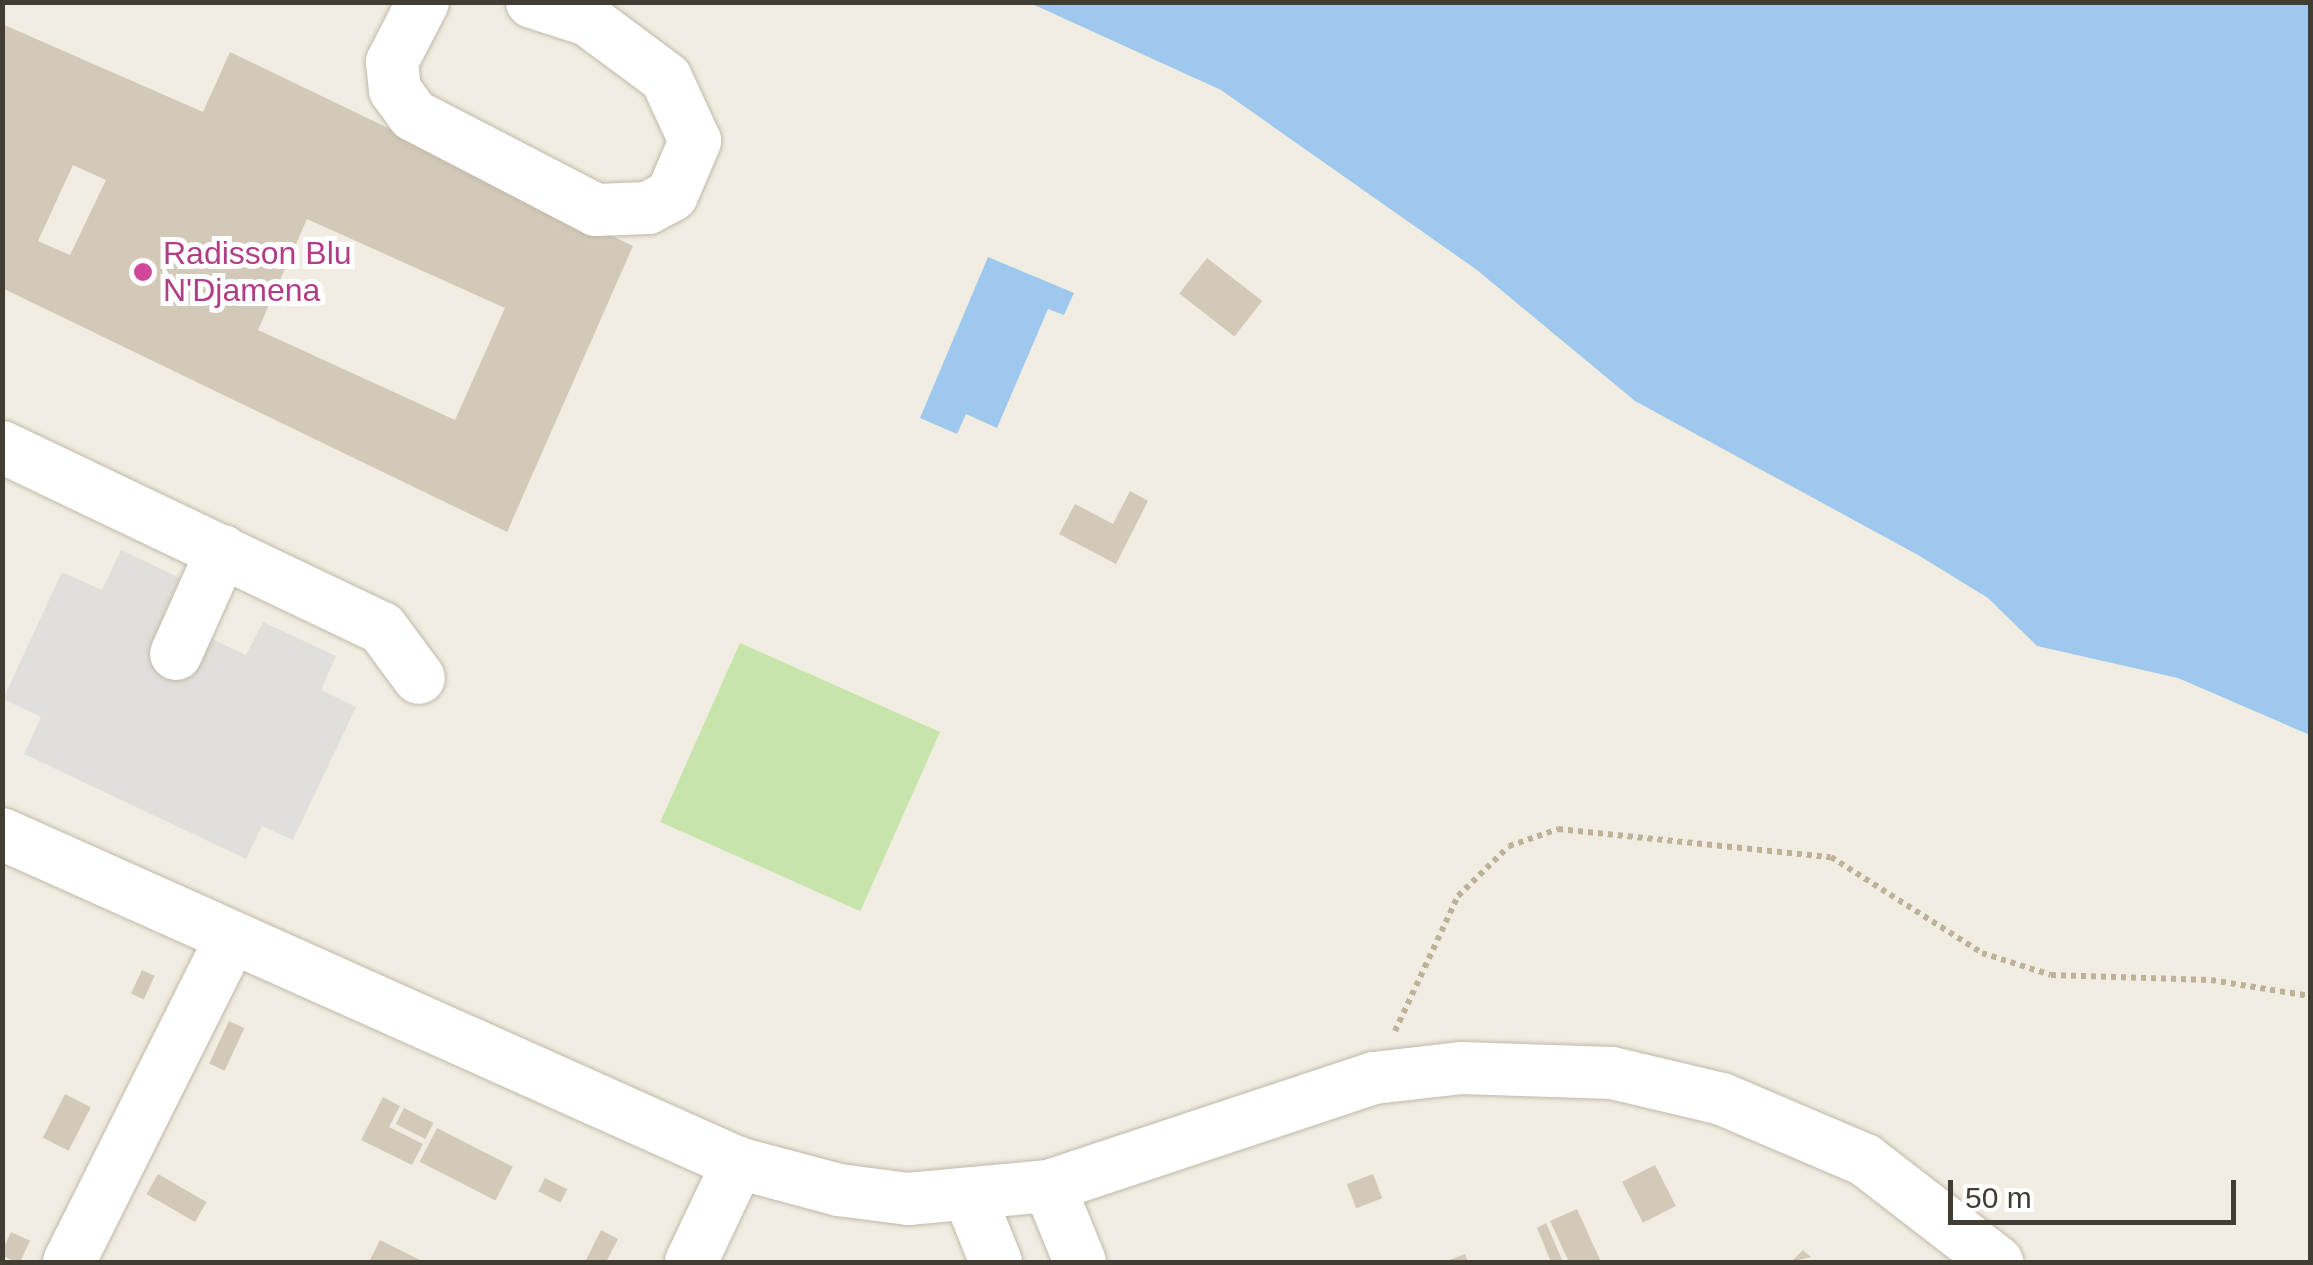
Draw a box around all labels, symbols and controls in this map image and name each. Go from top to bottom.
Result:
place label: Radisson Blu N'Djamena [163,235,352,310]
marker: Radisson Blu N'Djamena [132,261,154,283]
scale bar [1953,1160,2240,1222]
text: 50 m [1965,1181,2032,1214]

